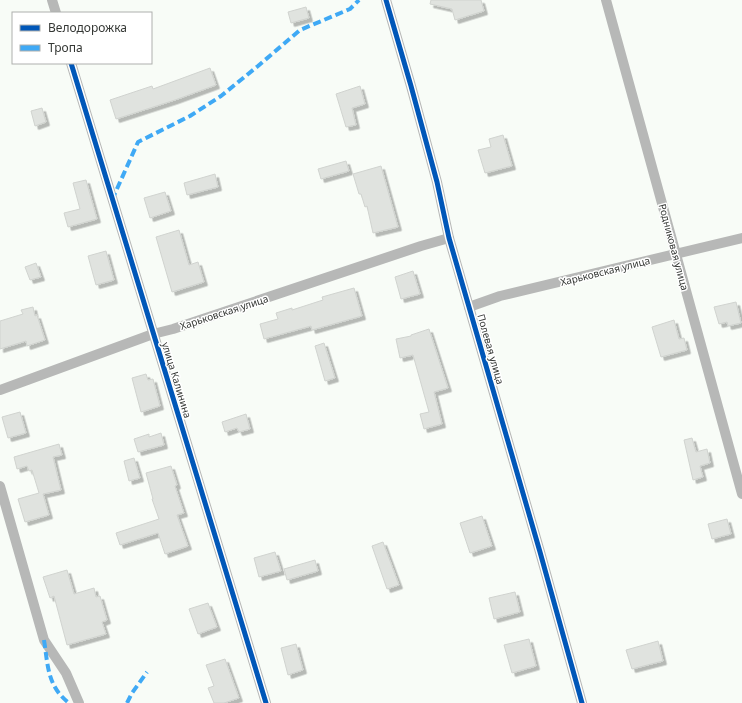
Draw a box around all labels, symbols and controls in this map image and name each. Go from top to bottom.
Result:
legend [12,12,152,64]
text: Велодорожка [48,19,127,36]
text: Тропа [48,39,83,56]
street label: Родниковая улица [656,202,692,292]
street label: Харьковская улица [559,253,651,289]
street label: Харьковская улица [178,291,270,333]
street label: Полевая улица [474,312,508,386]
street label: улица Калинина [159,340,195,420]

